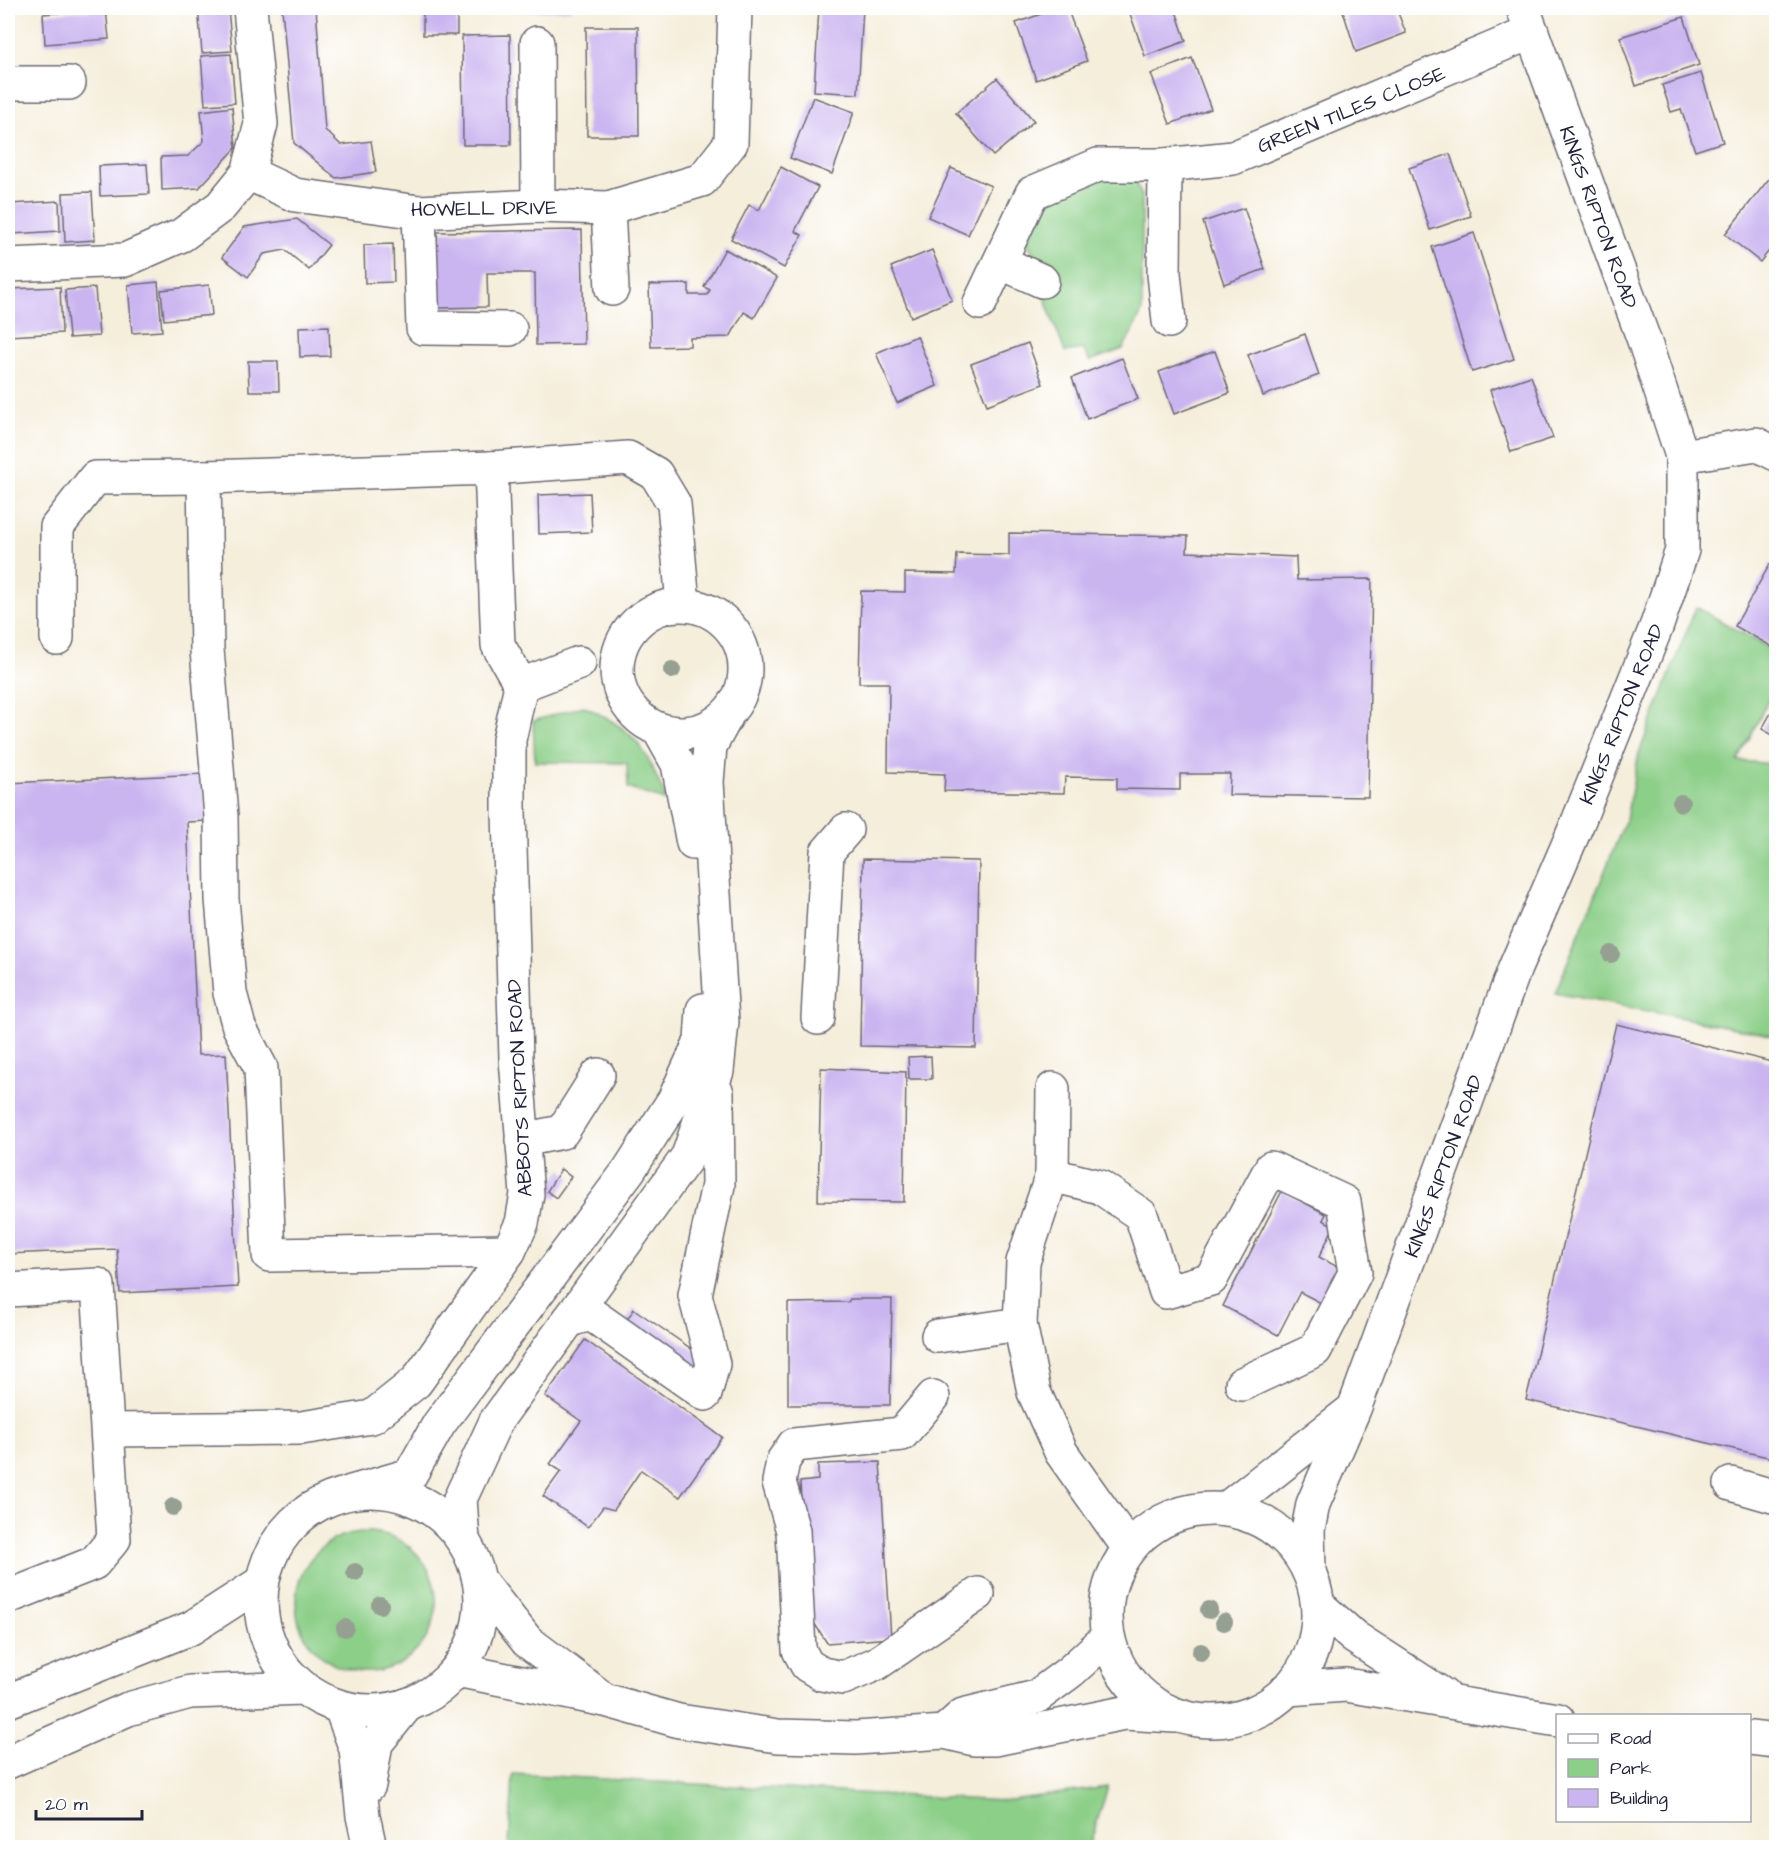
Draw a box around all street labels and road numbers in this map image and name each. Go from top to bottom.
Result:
street label: GREEN TILES CLOSE [1253,59,1450,160]
street label: KINGS RIPTON ROAD [1552,122,1644,312]
street label: HOWELL DRIVE [411,194,558,224]
street label: KINGS RIPTON ROAD [1573,620,1671,809]
street label: ABBOTS RIPTON ROAD [500,978,540,1197]
street label: KINGS RIPTON ROAD [1398,1071,1490,1261]

